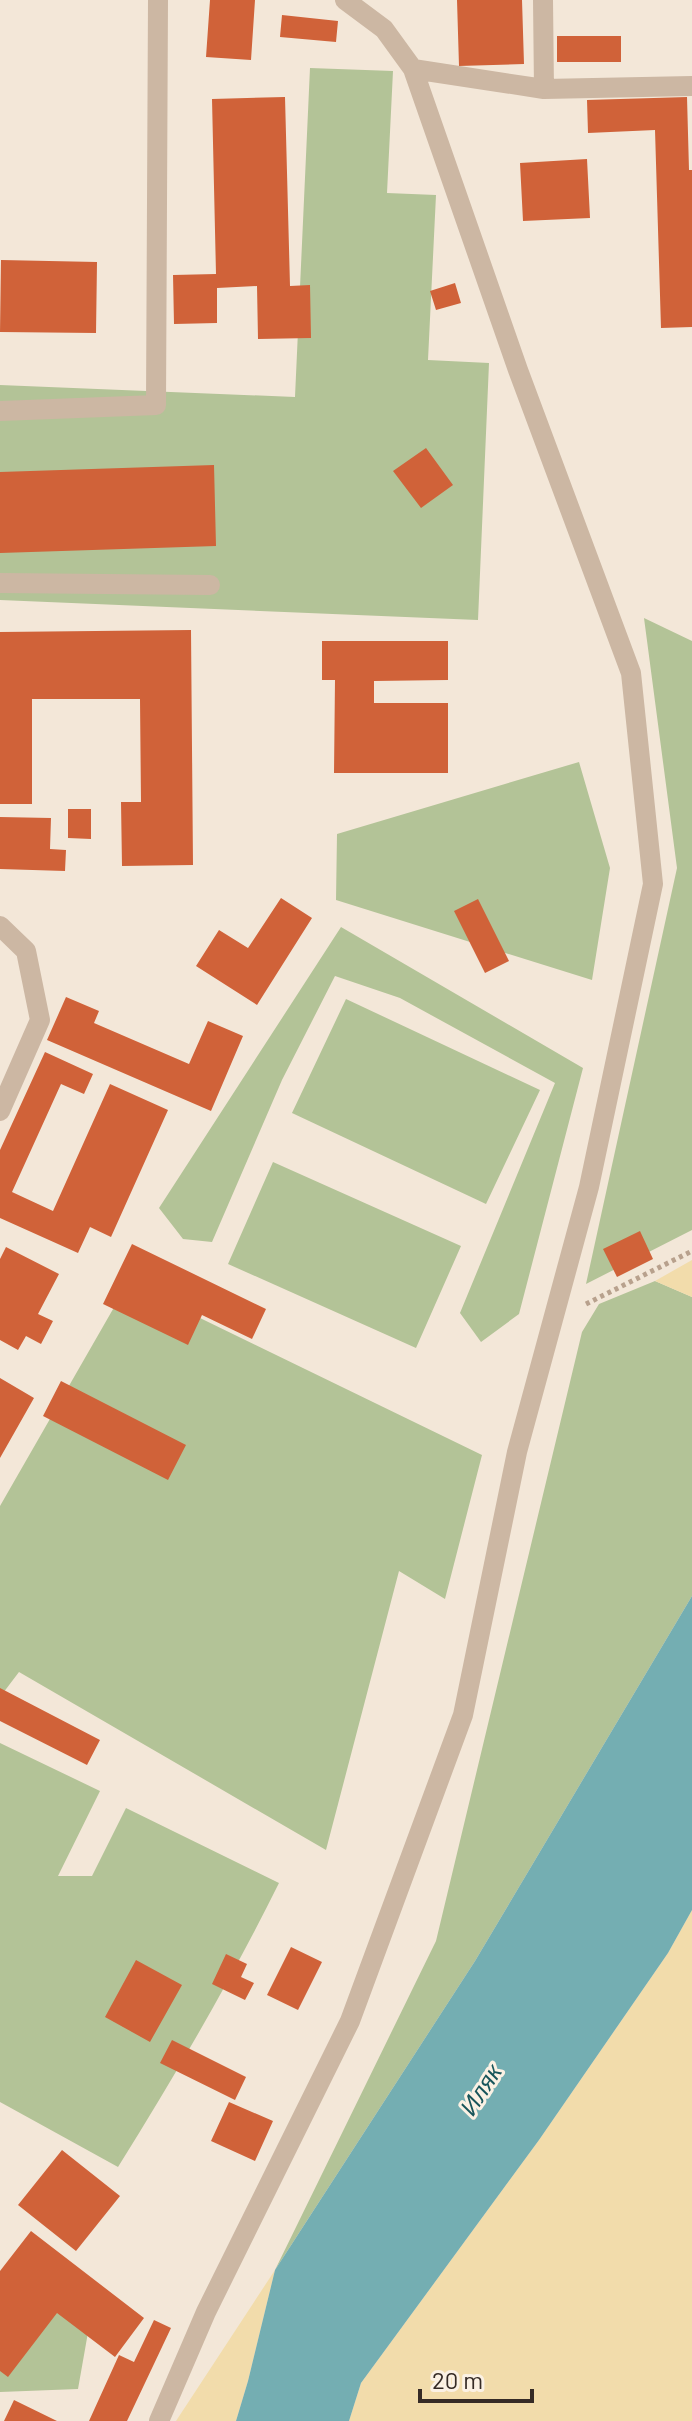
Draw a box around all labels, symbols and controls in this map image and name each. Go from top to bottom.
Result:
water label: Иляк [453,2057,508,2120]
scale bar [420,2353,532,2403]
text: 20 m [432,2365,483,2394]

